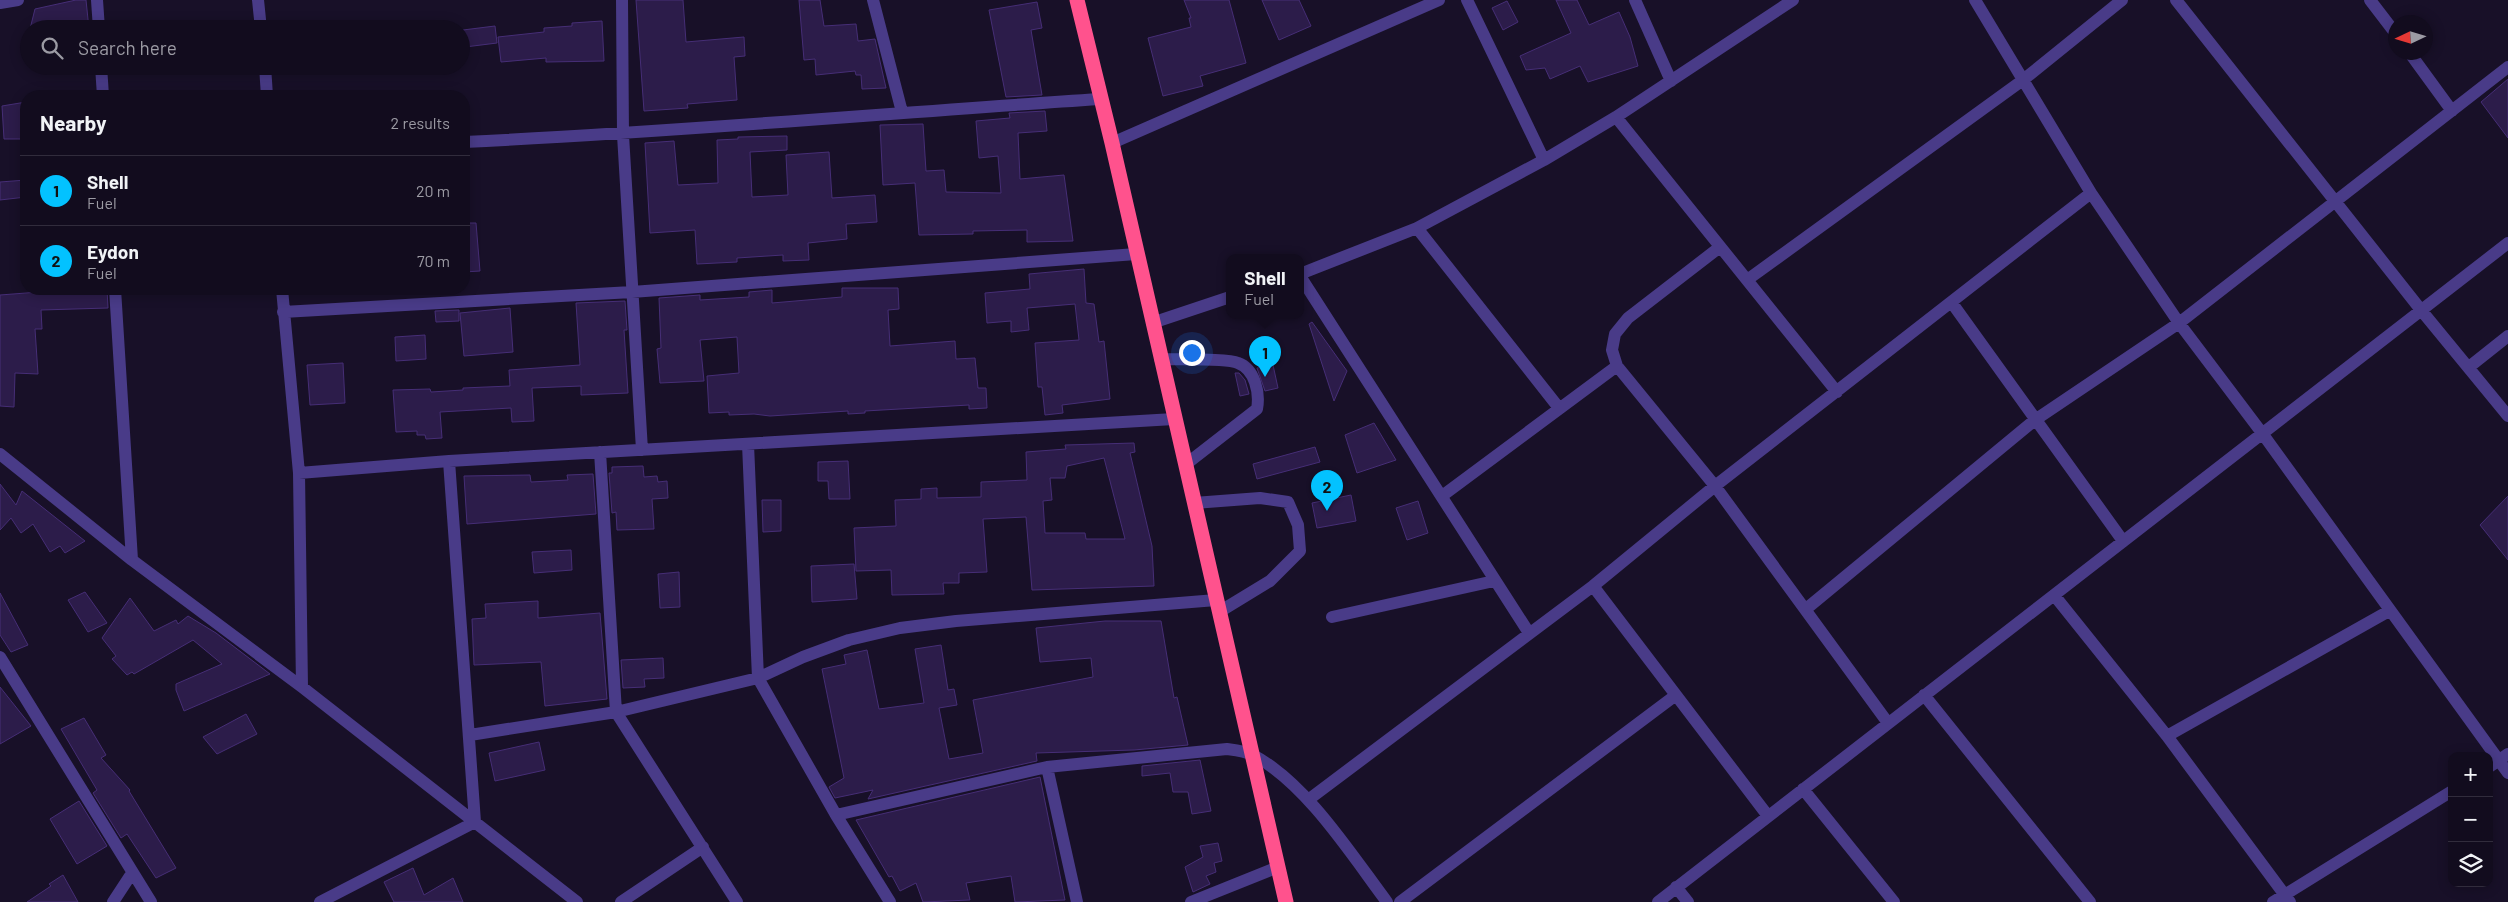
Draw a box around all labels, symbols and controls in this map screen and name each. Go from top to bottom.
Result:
north arrow [2388,15,2433,60]
search box [20,20,470,75]
icon: search [38,34,66,62]
text: Search here [78,36,177,59]
text: Nearby [40,110,106,135]
text: 2 results [391,113,450,132]
text: Shell [87,170,128,193]
text: 1 [53,181,59,200]
text: 20 m [416,181,450,200]
text: Fuel [87,193,117,212]
text: Eydon [87,240,139,263]
text: 2 [52,251,60,270]
text: 70 m [417,251,450,270]
popup [1226,254,1304,319]
text: Fuel [87,263,117,282]
text: Shell [1244,266,1286,289]
text: Fuel [1244,289,1274,308]
pin: 1 [1249,336,1281,377]
your location [1179,340,1205,366]
pin: 2 [1311,470,1343,511]
map controls [2448,752,2493,887]
button: + [2448,752,2493,797]
button: − [2448,797,2493,842]
button: layers [2448,842,2493,887]

